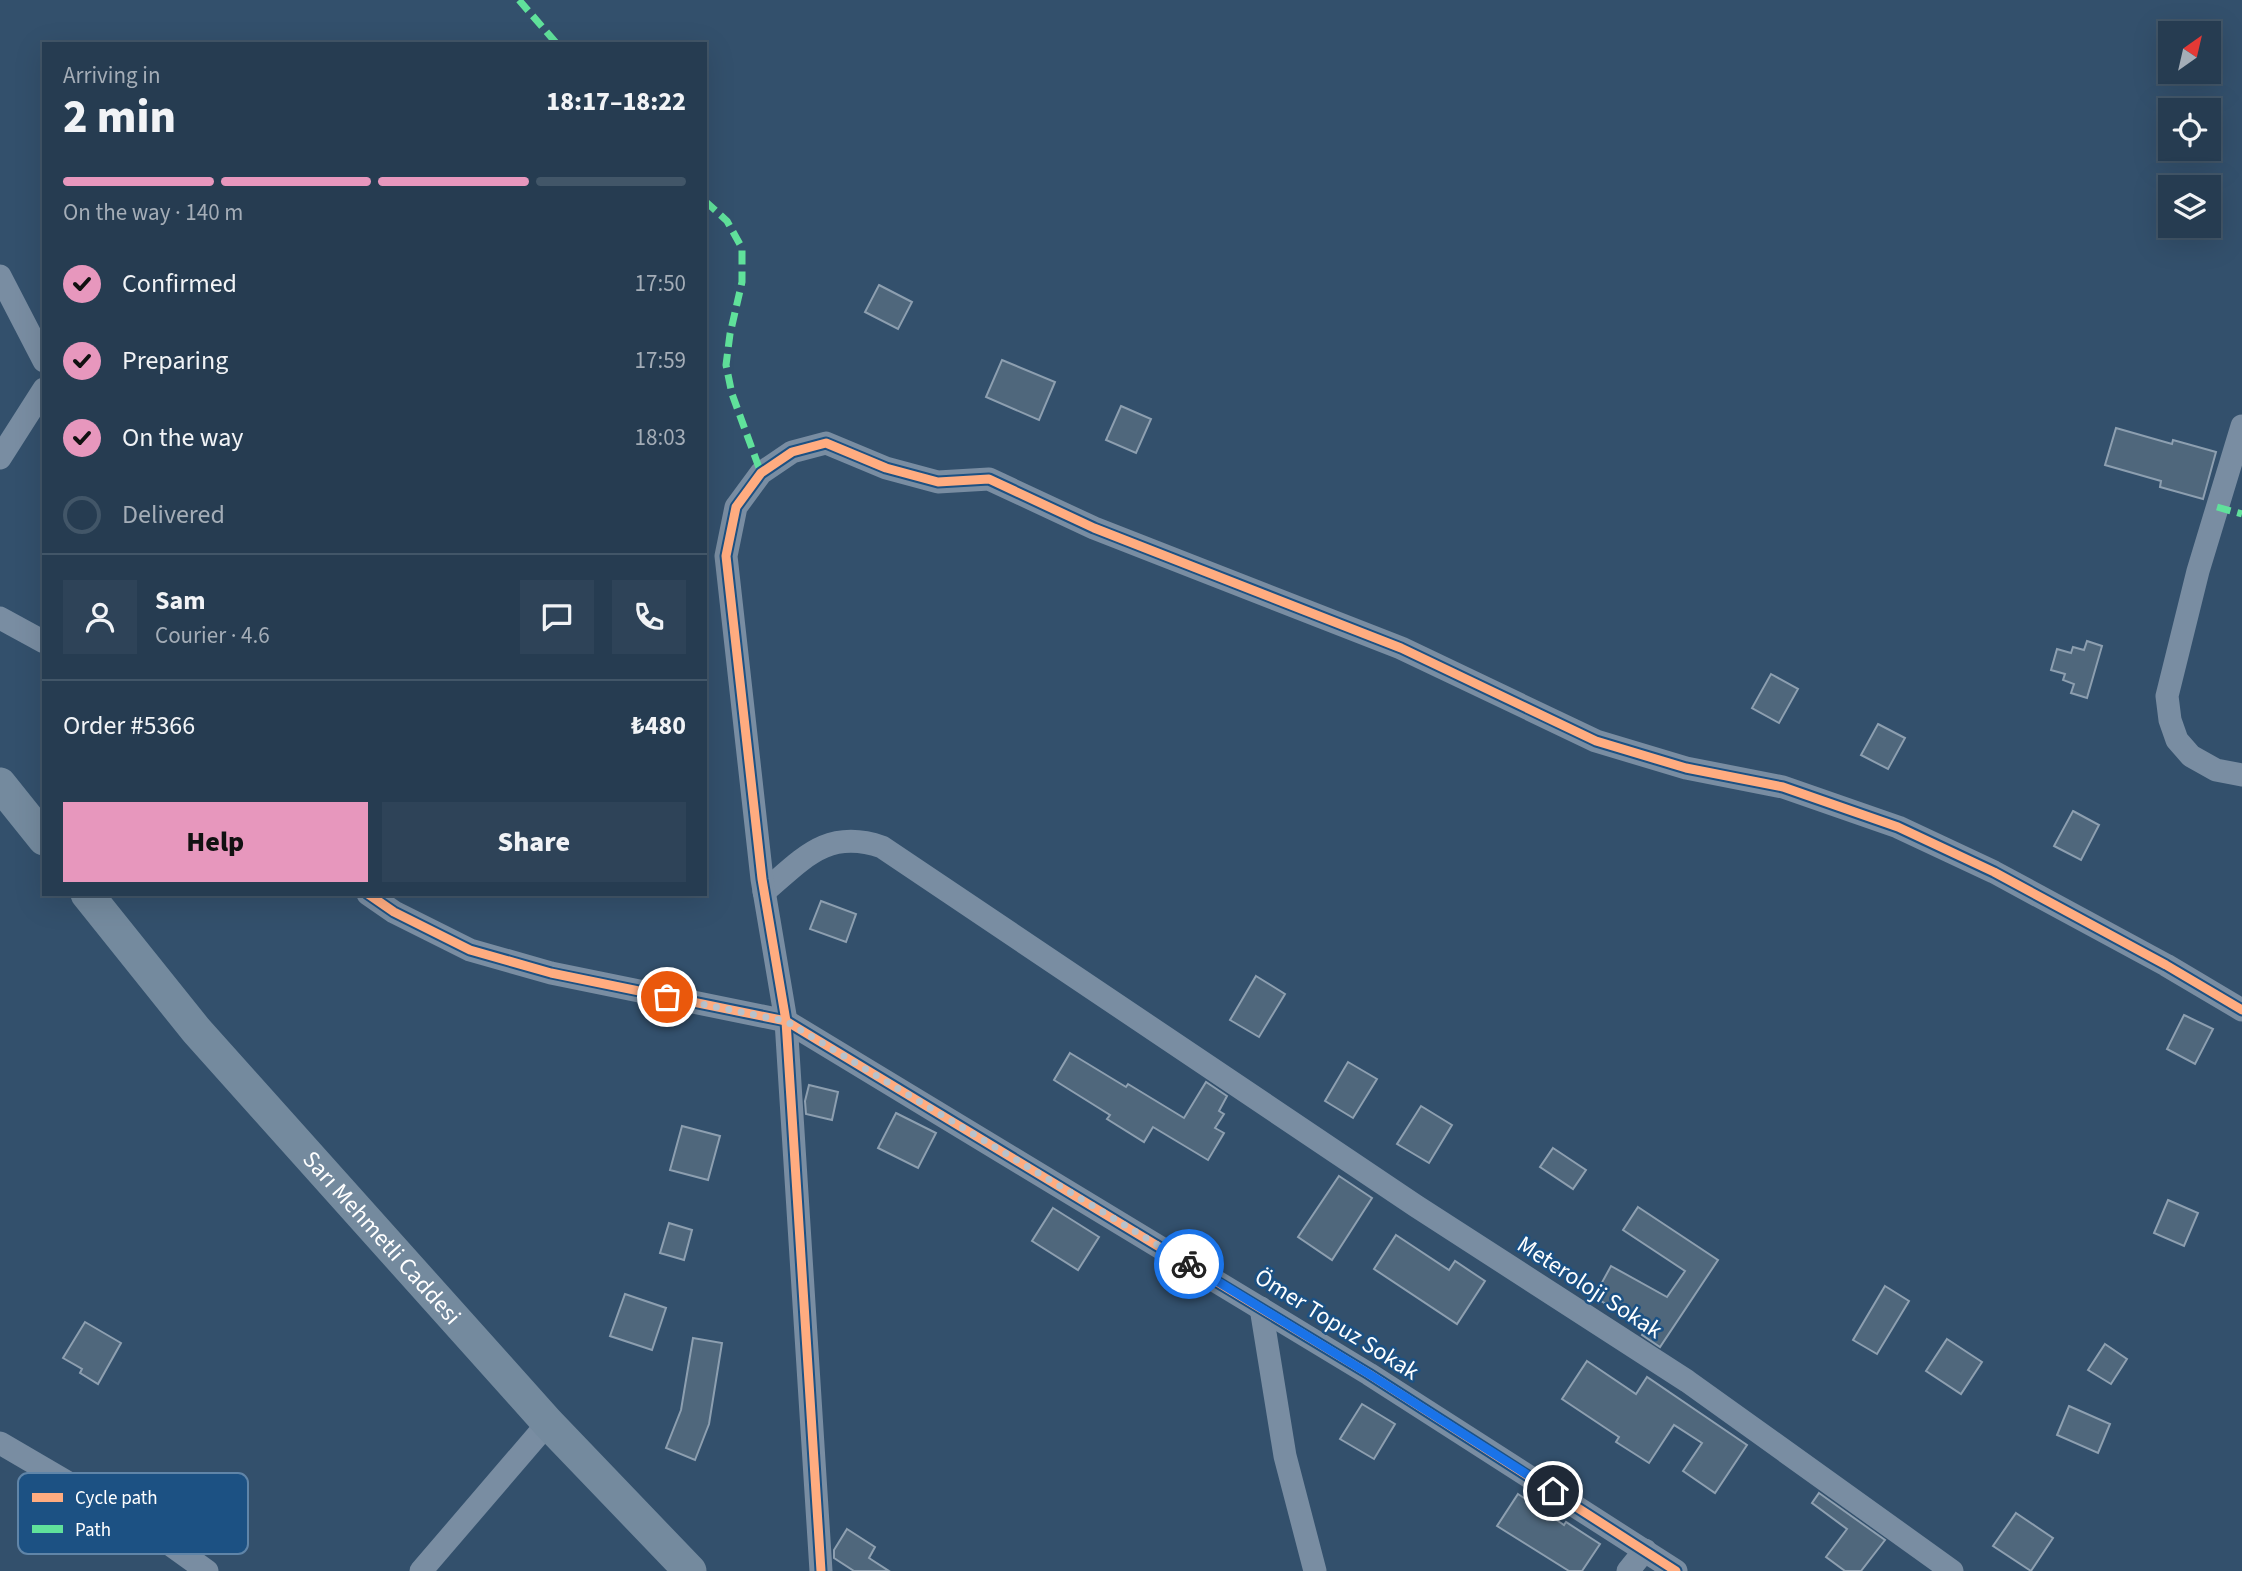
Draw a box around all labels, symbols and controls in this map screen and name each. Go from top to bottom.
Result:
north arrow [2158,21,2221,84]
map controls [2158,21,2221,238]
text: Arriving in [63,59,161,92]
text: 18:17–18:22 [546,83,686,120]
text: 2 min [63,85,176,150]
button: locate [2158,98,2221,161]
button: layers [2158,175,2221,238]
text: On the way · 140 m [63,196,243,229]
icon: check [63,265,101,303]
text: Confirmed [122,265,237,302]
text: 17:50 [635,267,686,300]
icon: check [63,342,101,380]
text: Preparing [122,342,228,379]
text: 17:59 [635,344,686,377]
icon: check [63,419,101,457]
text: On the way [122,419,243,456]
text: 18:03 [635,421,686,454]
text: Delivered [122,496,225,533]
button: person [63,580,137,654]
button: chat [520,580,594,654]
button: phone [612,580,686,654]
text: Sam [155,582,205,619]
text: Courier · 4.6 [155,619,270,652]
text: Order #5366 [63,707,195,744]
text: ₺480 [631,707,686,744]
button: Help [63,802,368,882]
button: Share [382,802,686,882]
pin [637,967,697,1027]
icon: bag [648,978,686,1016]
street label: Sarı Mehmetli Caddesi [294,1143,469,1333]
street label: Meteroloji Sokak [1510,1227,1669,1348]
courier [1154,1229,1224,1299]
icon: bike [1170,1245,1208,1283]
street label: Ömer Topuz Sokak [1248,1260,1426,1389]
pin [1523,1461,1583,1521]
icon: home [1534,1472,1572,1510]
legend [18,1473,248,1554]
text: Cycle path [75,1485,157,1512]
text: Path [75,1517,111,1544]

